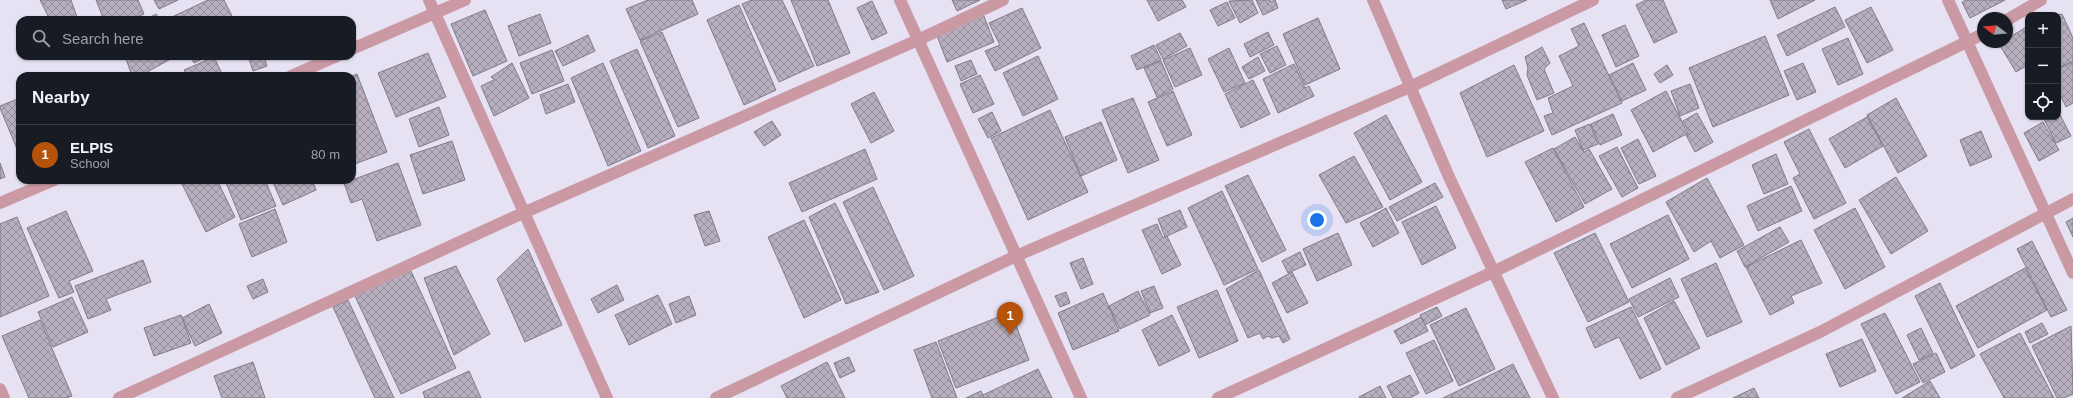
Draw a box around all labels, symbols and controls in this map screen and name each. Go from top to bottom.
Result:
north arrow [1977,12,2013,48]
map controls [2025,12,2061,120]
button: + [2025,12,2061,48]
search box [16,16,356,60]
icon: search [30,27,52,49]
text: Search here [62,30,144,47]
button: − [2025,48,2061,84]
button: locate [2025,84,2061,120]
text: Nearby [32,88,90,107]
text: ELPIS [70,139,113,156]
text: 1 [41,147,49,162]
text: 80 m [311,147,340,162]
text: School [70,156,110,171]
your location [1307,210,1327,230]
pin: 1 [997,302,1023,335]

